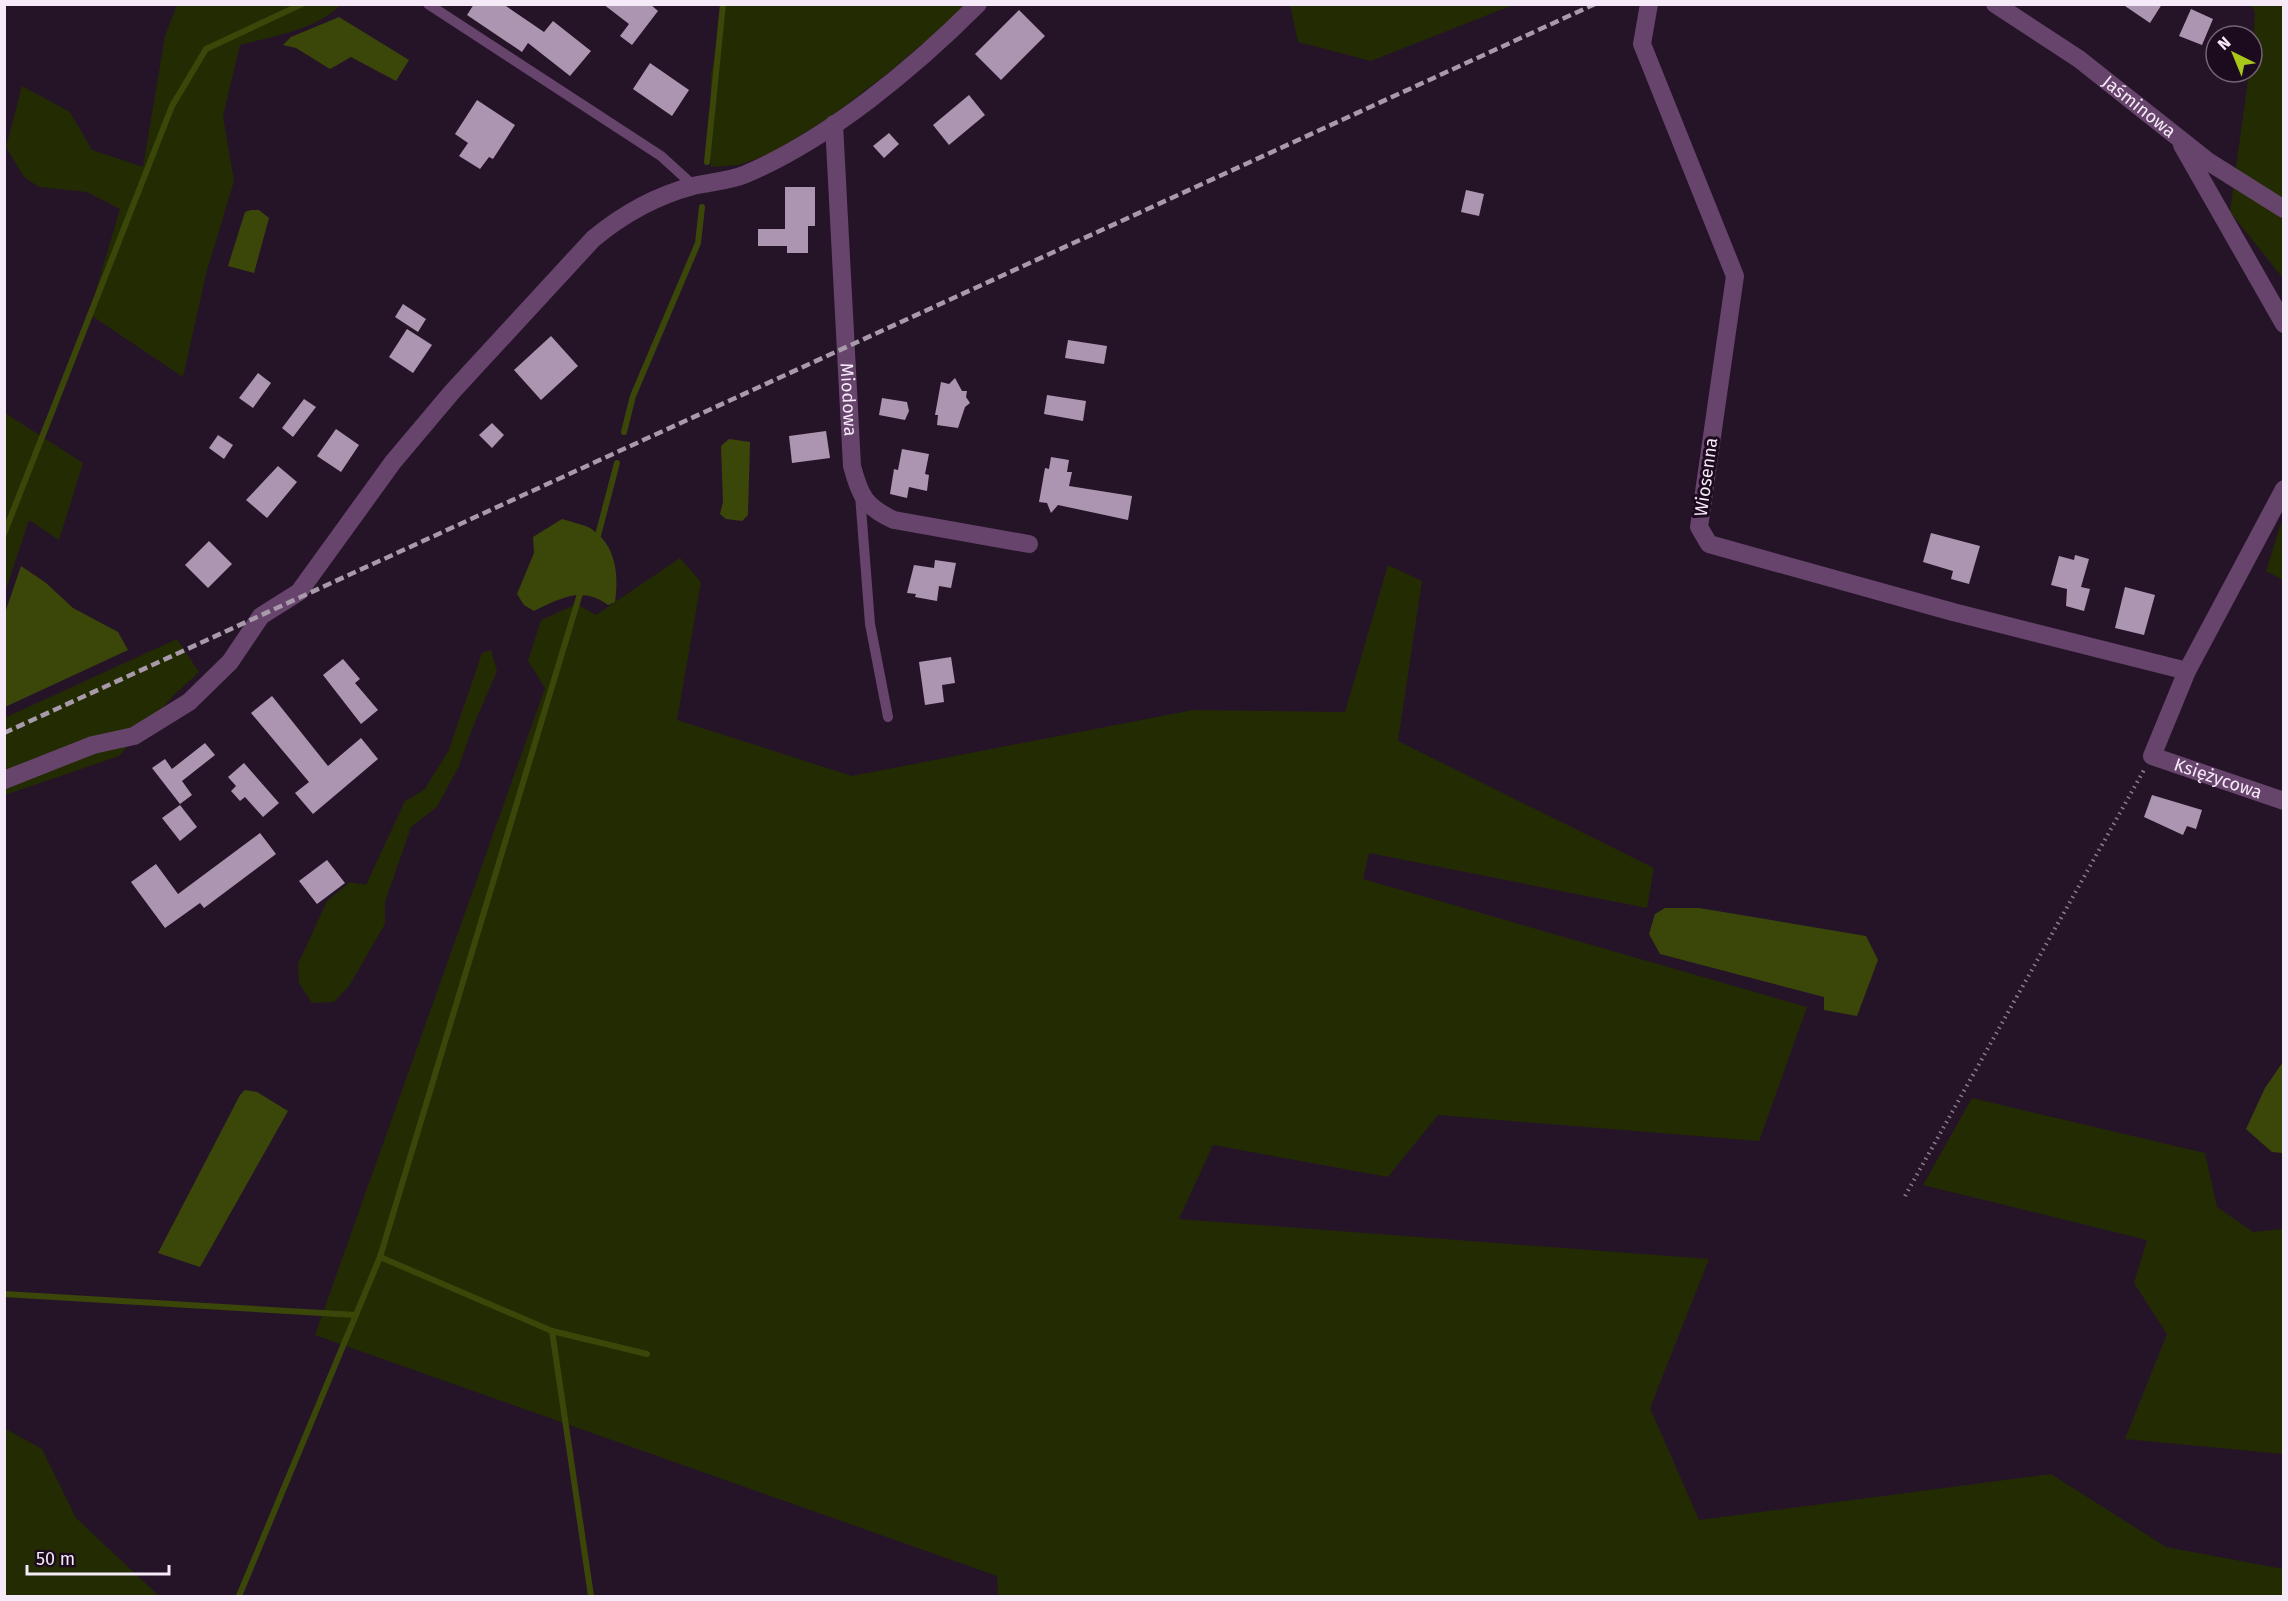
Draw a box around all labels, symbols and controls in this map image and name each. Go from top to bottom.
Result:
north arrow [2204,24,2264,84]
text: N [2214,33,2234,54]
street label: Jaśminowa [2098,71,2180,142]
street label: Miodowa [836,362,861,437]
street label: Wiosenna [1690,436,1722,518]
street label: Księżycowa [2171,753,2265,804]
scale bar [27,1538,170,1576]
text: 50 m [36,1548,75,1570]

